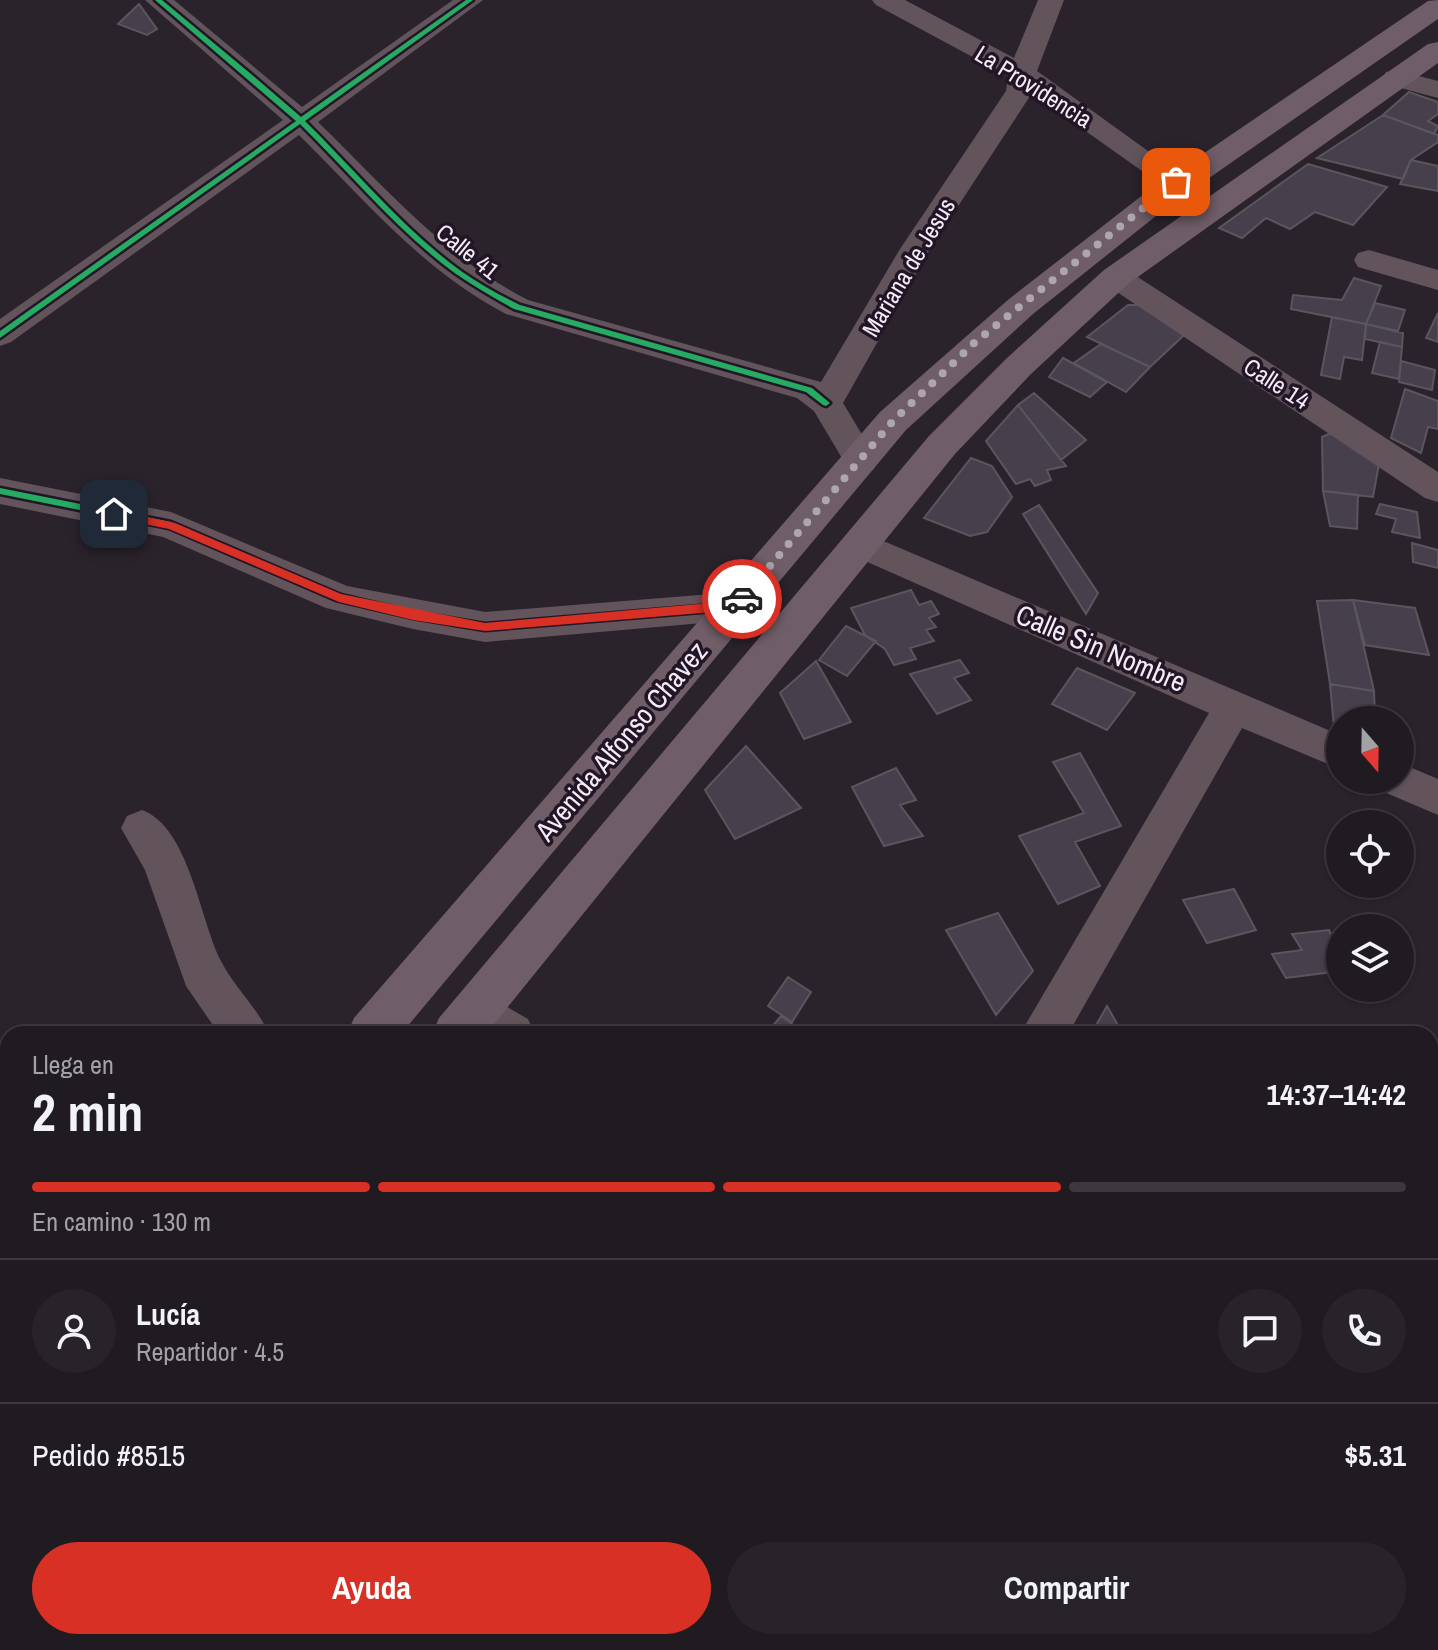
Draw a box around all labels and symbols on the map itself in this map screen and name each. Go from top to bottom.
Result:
street label: La Providencia [969,37,1099,135]
pin [1142,148,1210,216]
street label: Mariana de Jesus [854,192,962,342]
street label: Calle 41 [430,216,506,286]
street label: Calle 14 [1238,350,1316,416]
pin [80,480,148,548]
courier [702,559,782,639]
street label: Calle Sin Nombre [1010,595,1192,701]
street label: Avenida Alfonso Chavez [526,633,716,850]
north arrow [1326,706,1414,794]

